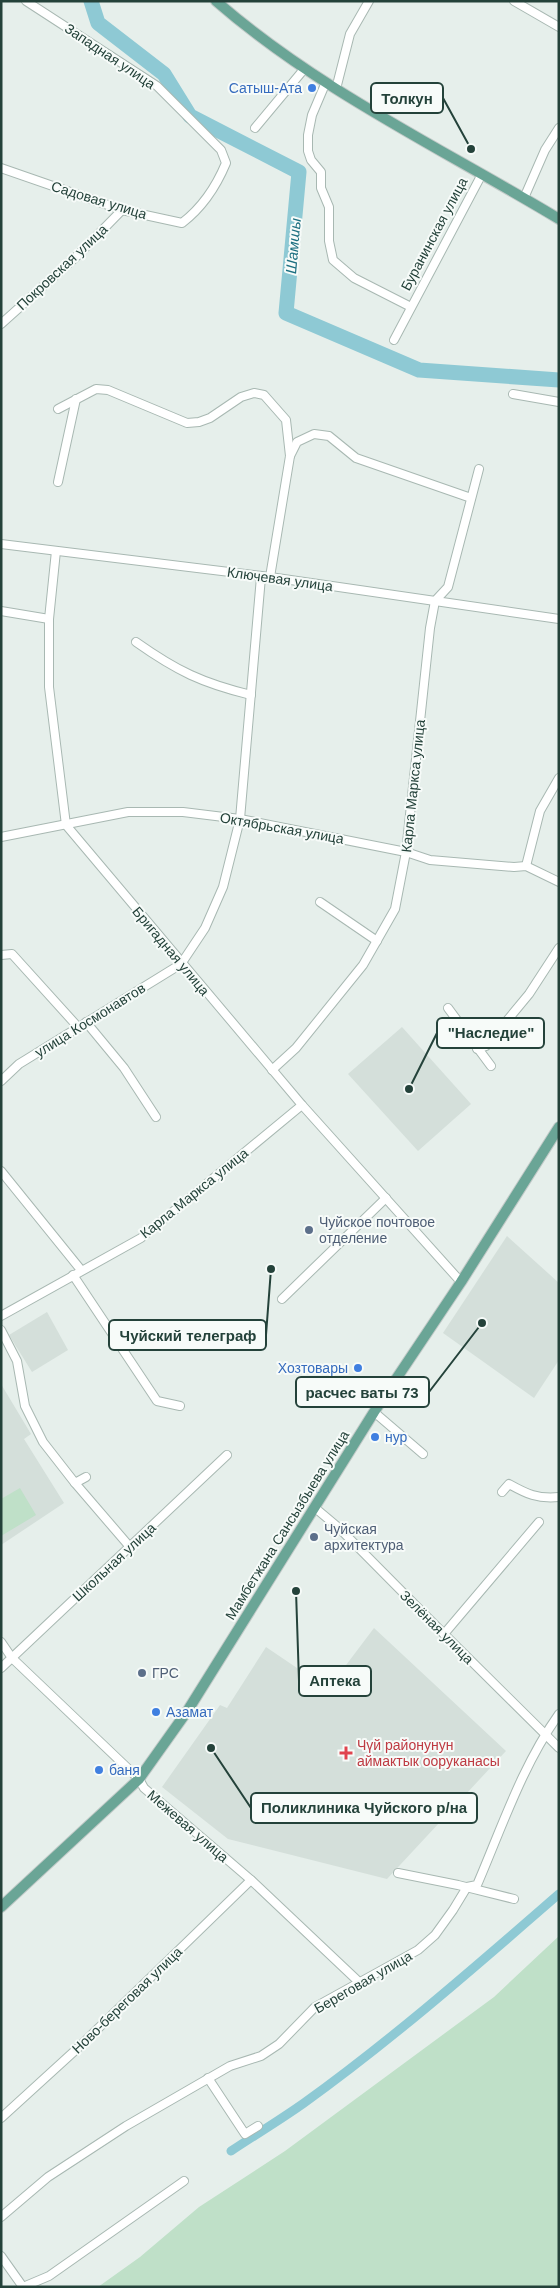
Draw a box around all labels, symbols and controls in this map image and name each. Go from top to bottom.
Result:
street label: Западная улица [62,20,158,92]
place label: Сатыш-Ата [229,80,302,96]
marker: Сатыш-Ата [306,82,318,94]
callout: Толкун [371,83,443,113]
text: Толкун [381,90,433,107]
street label: Буранинская улица [397,175,471,293]
street label: Садовая улица [49,178,149,222]
water label: Шамшы [282,217,304,275]
street label: Покровская улица [13,221,111,313]
street label: Ключевая улица [226,564,334,594]
street label: Карла Маркса улица [398,718,428,853]
street label: Октябрьская улица [219,809,345,847]
street label: Бригадная улица [129,903,213,999]
street label: улица Космонавтов [32,980,148,1060]
callout: "Наследие" [437,1018,544,1048]
text: "Наследие" [448,1024,534,1041]
street label: Карла Маркса улица [137,1145,251,1241]
place label: Чуйское почтовое отделение [319,1214,435,1246]
marker: Чуйское почтовое отделение [303,1224,315,1236]
callout: Чуйский телеграф [109,1320,266,1350]
text: Чуйский телеграф [120,1327,256,1344]
place label: Хозтовары [278,1360,348,1376]
marker: Хозтовары [352,1362,364,1374]
callout: расчес ваты 73 [296,1377,429,1407]
text: расчес ваты 73 [305,1384,419,1401]
street label: Мамбетжана Сансызбыева улица [222,1427,352,1623]
place label: нур [385,1429,408,1445]
marker: нур [369,1431,381,1443]
street label: Школьная улица [69,1519,159,1605]
place label: Чуйская архитектура [324,1521,404,1553]
marker: Чуйская архитектура [308,1531,320,1543]
street label: Зелёная улица [397,1587,477,1667]
place label: ГРС [152,1665,179,1681]
callout: Аптека [299,1666,371,1696]
marker: ГРС [136,1667,148,1679]
text: Аптека [309,1672,361,1689]
place label: Азамат [166,1704,214,1720]
marker: Азамат [150,1706,162,1718]
place label: Чүй районунун аймактык ооруканасы [357,1737,500,1769]
marker: Чүй районунун аймактык ооруканасы [339,1746,353,1760]
place label: баня [109,1762,140,1778]
marker: баня [93,1764,105,1776]
street label: Межевая улица [144,1787,232,1866]
callout: Поликлиника Чуйского р/на [251,1793,477,1823]
text: Поликлиника Чуйского р/на [261,1799,468,1816]
street label: Ново-береговая улица [69,1943,185,2057]
street label: Береговая улица [311,1947,415,2016]

